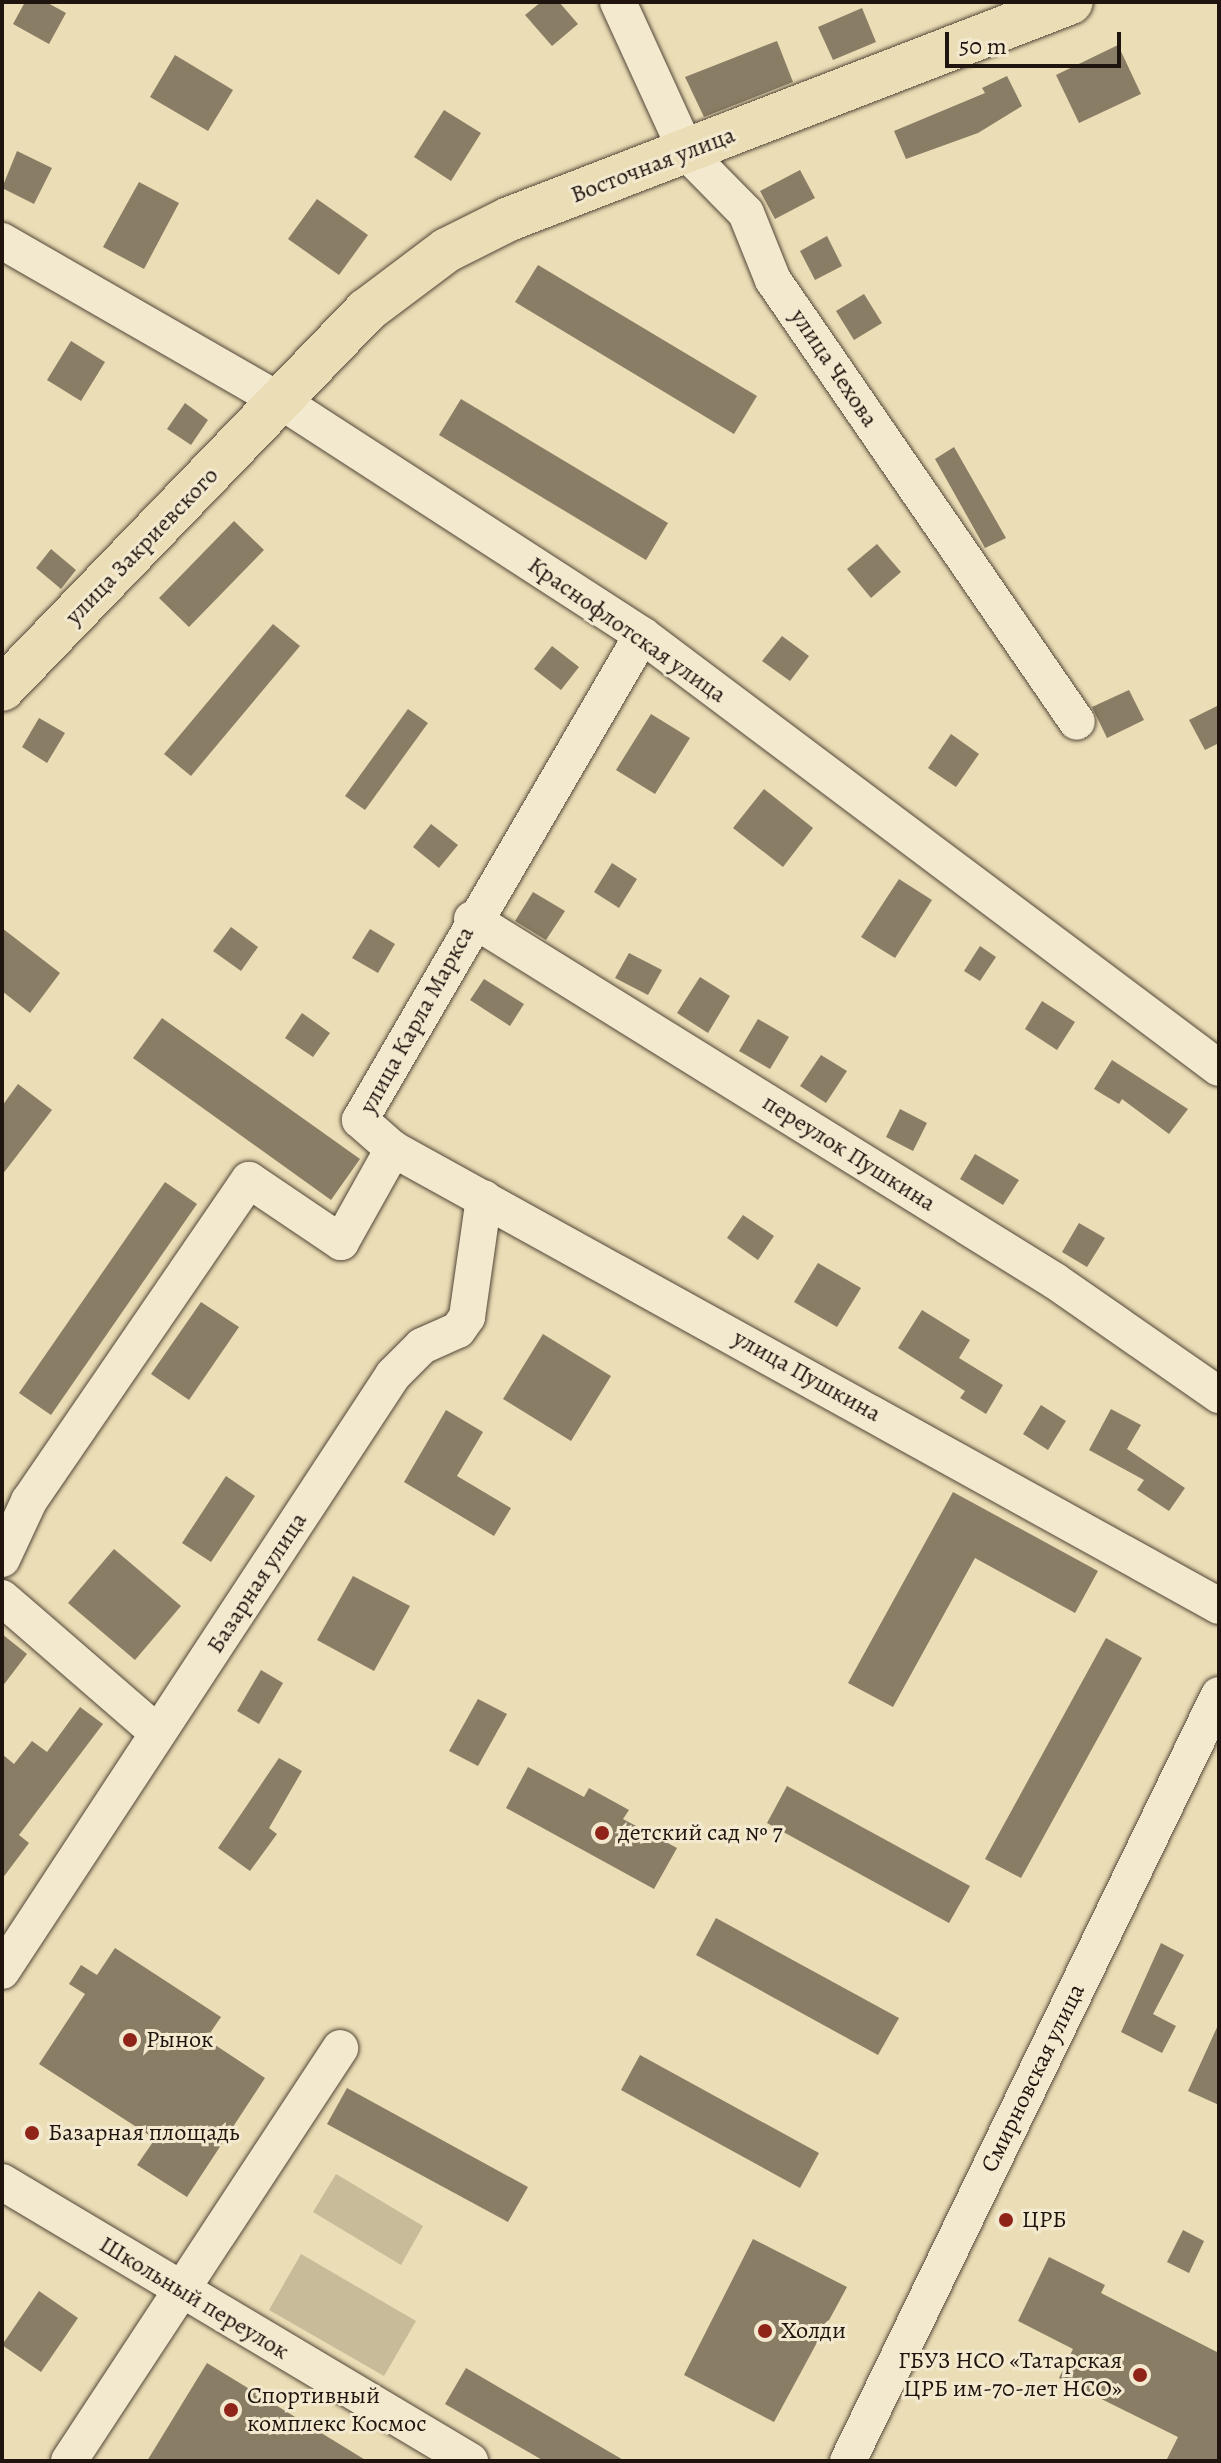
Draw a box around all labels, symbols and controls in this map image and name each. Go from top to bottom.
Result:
scale bar [949,16,1125,66]
text: 50 m [959,30,1007,62]
street label: Восточная улица [567,120,739,210]
street label: улица Чехова [784,303,884,433]
street label: улица Закриевского [59,461,225,631]
street label: Краснофлотская улица [522,551,732,709]
street label: улица Карла Маркса [354,921,480,1119]
street label: переулок Пушкина [757,1088,941,1218]
street label: улица Пушкина [728,1324,886,1428]
street label: Базарная улица [201,1507,313,1659]
place label: детский сад № 7 [618,1819,783,1847]
marker: детский сад № 7 [593,1824,611,1842]
street label: Смирновская улица [975,1979,1091,2177]
place label: Рынок [146,2026,214,2054]
marker: Рынок [121,2031,139,2049]
place label: Базарная площадь [48,2119,239,2147]
marker: Базарная площадь [23,2124,41,2142]
place label: ЦРБ [1022,2206,1067,2234]
marker: ЦРБ [997,2211,1015,2229]
street label: Школьный переулок [94,2230,294,2366]
place label: Холди [781,2317,846,2345]
marker: Холди [756,2322,774,2340]
place label: ГБУЗ НСО «Татарская ЦРБ им-70-лет НСО» [898,2347,1122,2403]
marker: ГБУЗ НСО «Татарская ЦРБ им-70-лет НСО» [1129,2364,1151,2386]
place label: Спортивный комплекс Космос [247,2382,427,2438]
marker: Спортивный комплекс Космос [222,2401,240,2419]

